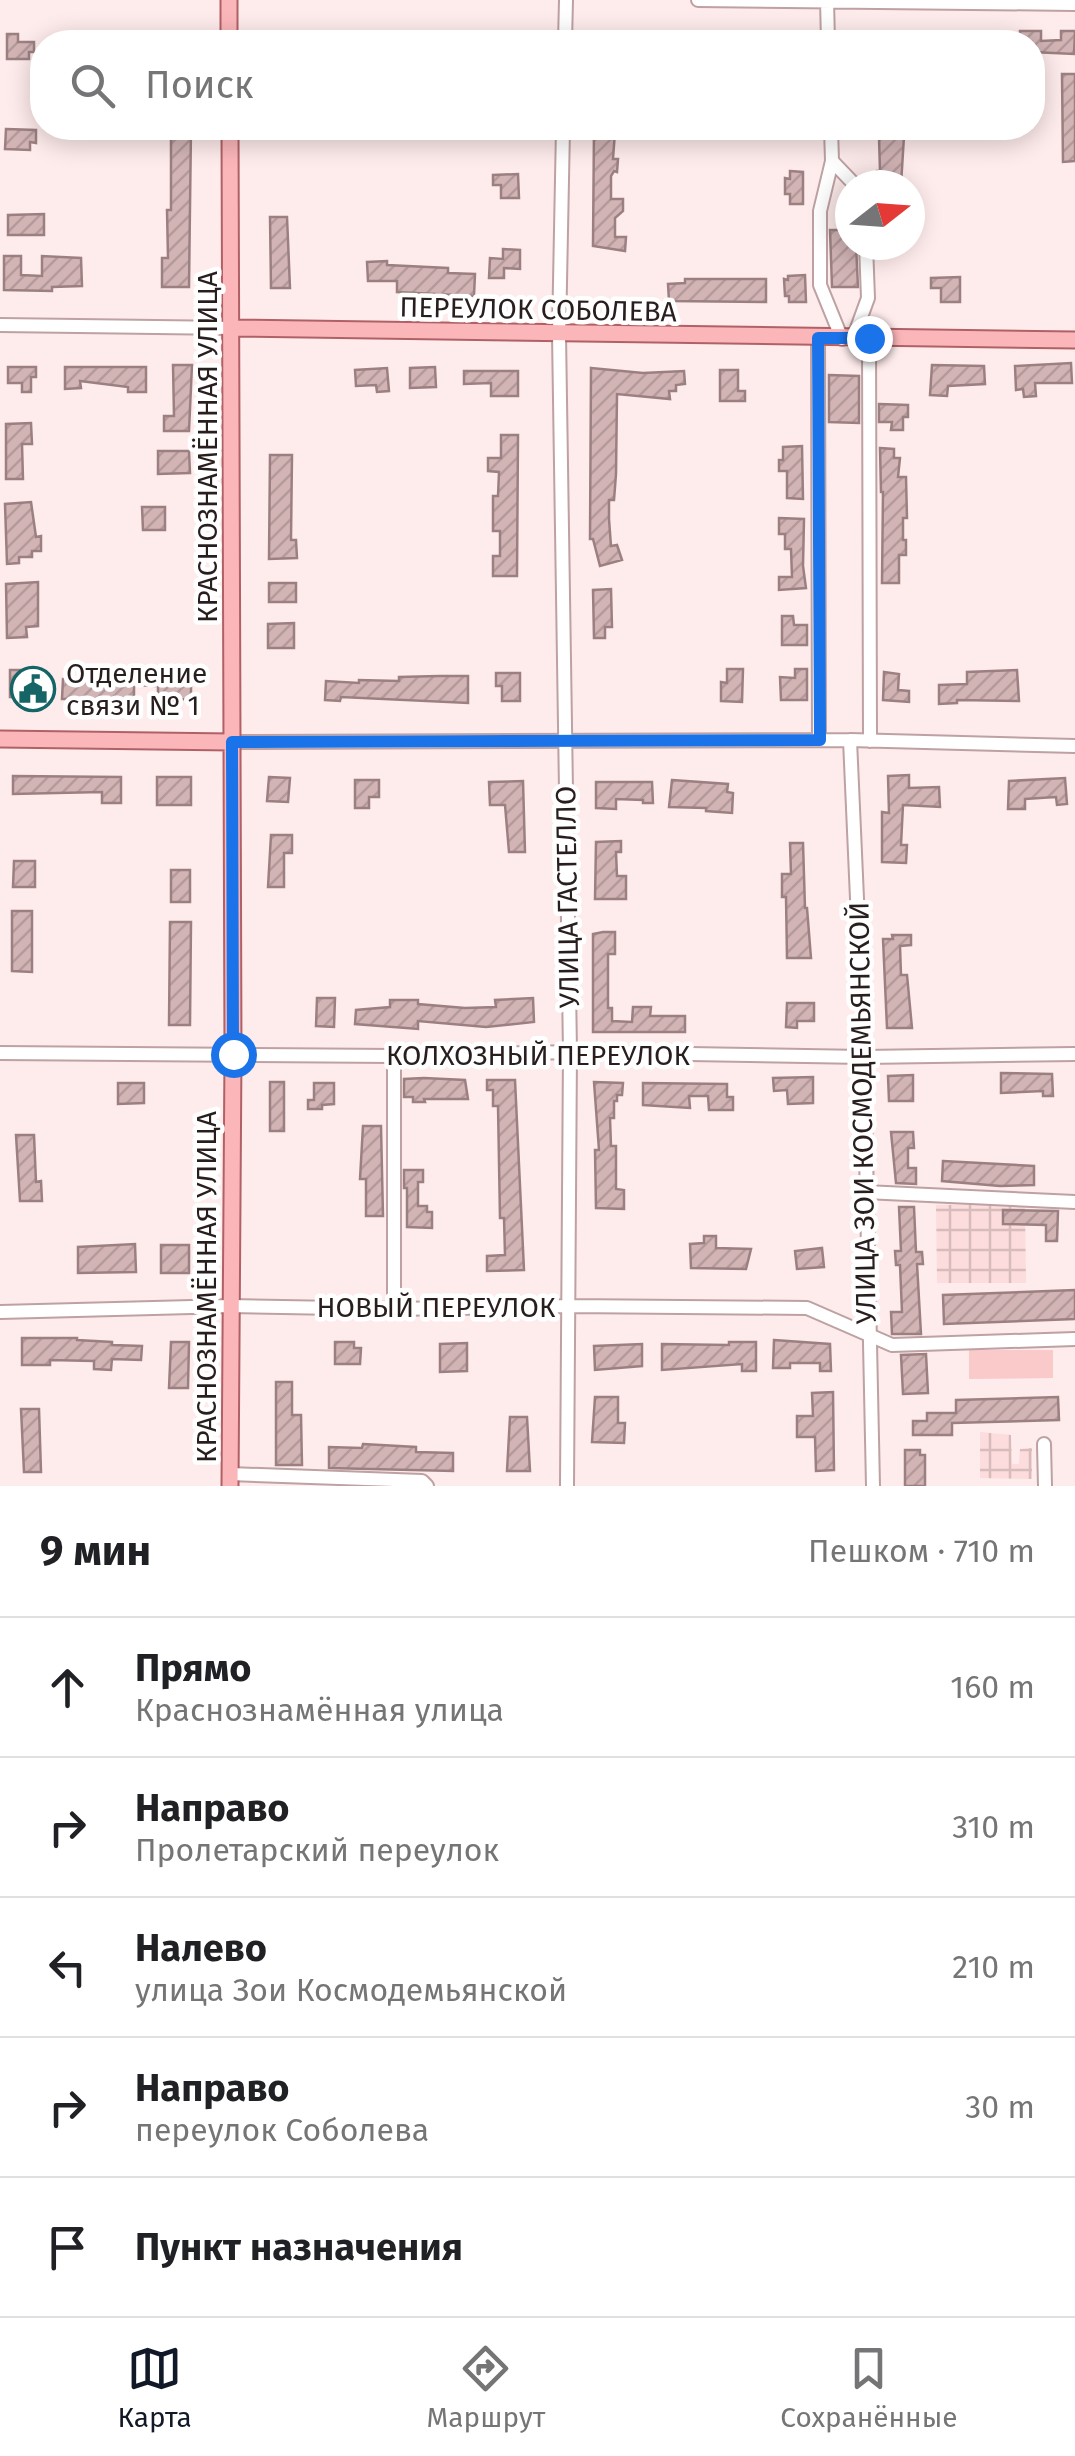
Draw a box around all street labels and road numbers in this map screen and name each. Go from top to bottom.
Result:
street label: КРАСНОЗНАМЁННАЯ УЛИЦА [191,271,224,623]
street label: ПЕРЕУЛОК СОБОЛЕВА [399,291,677,328]
street label: УЛИЦА ГАСТЕЛЛО [549,785,586,1008]
street label: УЛИЦА ЗОИ КОСМОДЕМЬЯНСКОЙ [842,902,883,1324]
street label: КОЛХОЗНЫЙ ПЕРЕУЛОК [386,1039,690,1072]
street label: КРАСНОЗНАМЁННАЯ УЛИЦА [190,1111,223,1463]
street label: НОВЫЙ ПЕРЕУЛОК [317,1291,556,1324]

